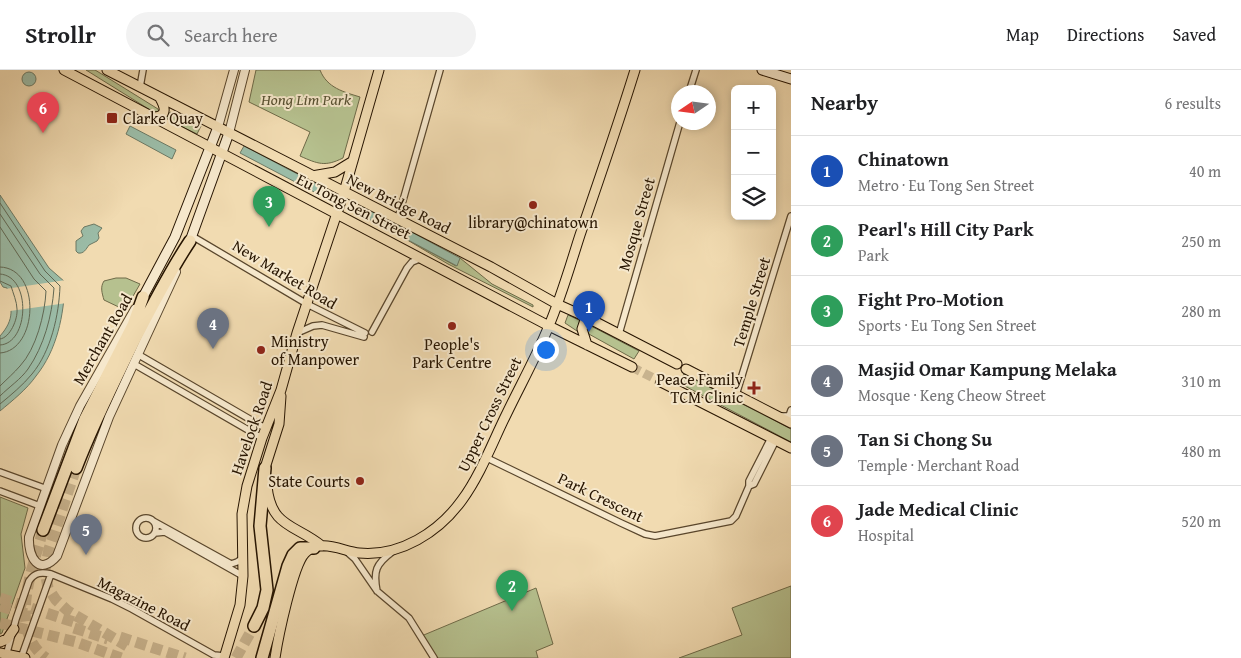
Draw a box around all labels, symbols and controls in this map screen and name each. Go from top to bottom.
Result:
search box [126,12,476,57]
text: Strollr [25,17,96,52]
icon: search [144,21,172,49]
text: Search here [184,21,278,49]
text: Map [1006,21,1039,48]
text: Directions [1067,21,1144,48]
text: Saved [1172,21,1216,48]
north arrow [671,85,716,130]
map controls [731,85,776,220]
button: + [731,85,776,130]
park label: Hong Lim Park [260,87,352,111]
text: Nearby [811,87,878,118]
text: 6 results [1164,91,1221,115]
pin: 6 [27,92,59,133]
place label: Clarke Quay [123,106,203,130]
marker: Clarke Quay [105,111,119,125]
button: − [731,130,776,175]
text: Chinatown [858,145,949,173]
text: 1 [823,159,831,183]
text: 40 m [1189,159,1221,183]
street label: New Bridge Road [343,166,456,240]
street label: Eu Tong Sen Street [293,167,416,245]
text: Metro · Eu Tong Sen Street [858,173,1034,197]
street label: Mosque Street [611,174,661,274]
button: layers [731,175,776,220]
pin: 3 [253,186,285,227]
marker: library@chinatown [527,199,539,211]
place label: library@chinatown [468,210,598,234]
text: Pearl's Hill City Park [858,215,1034,243]
text: 2 [823,229,831,253]
text: 250 m [1181,229,1221,253]
street label: New Market Road [228,233,342,315]
text: Park [858,243,889,267]
street label: Temple Street [726,253,776,350]
text: Fight Pro-Motion [858,285,1004,313]
street label: Merchant Road [66,288,138,389]
pin: 1 [573,291,605,332]
text: 3 [823,299,831,323]
text: 280 m [1181,299,1221,323]
pin: 4 [197,308,229,349]
text: Sports · Eu Tong Sen Street [858,313,1036,337]
marker: People's Park Centre [446,320,458,332]
place label: Ministry of Manpower [271,329,360,371]
place label: People's Park Centre [412,332,492,374]
your location [533,337,559,363]
marker: Ministry of Manpower [255,344,267,356]
street label: Upper Cross Street [451,352,527,476]
text: Masjid Omar Kampung Melaka [858,355,1117,383]
place label: Peace Family TCM Clinic [656,367,743,409]
text: 4 [823,369,831,393]
text: 310 m [1181,369,1221,393]
street label: Havelock Road [224,377,278,478]
marker: Peace Family TCM Clinic [747,381,761,395]
text: Mosque · Keng Cheow Street [858,383,1046,407]
text: Tan Si Chong Su [858,425,992,453]
text: 5 [823,439,831,463]
text: 480 m [1181,439,1221,463]
text: Temple · Merchant Road [858,453,1019,477]
street label: Park Crescent [554,466,648,528]
place label: State Courts [268,469,350,493]
marker: State Courts [354,475,366,487]
text: Jade Medical Clinic [858,495,1018,523]
text: 6 [823,509,831,533]
text: 520 m [1181,509,1221,533]
pin: 5 [70,514,102,555]
text: Hospital [858,523,914,547]
street label: Magazine Road [93,569,195,637]
pin: 2 [496,570,528,611]

